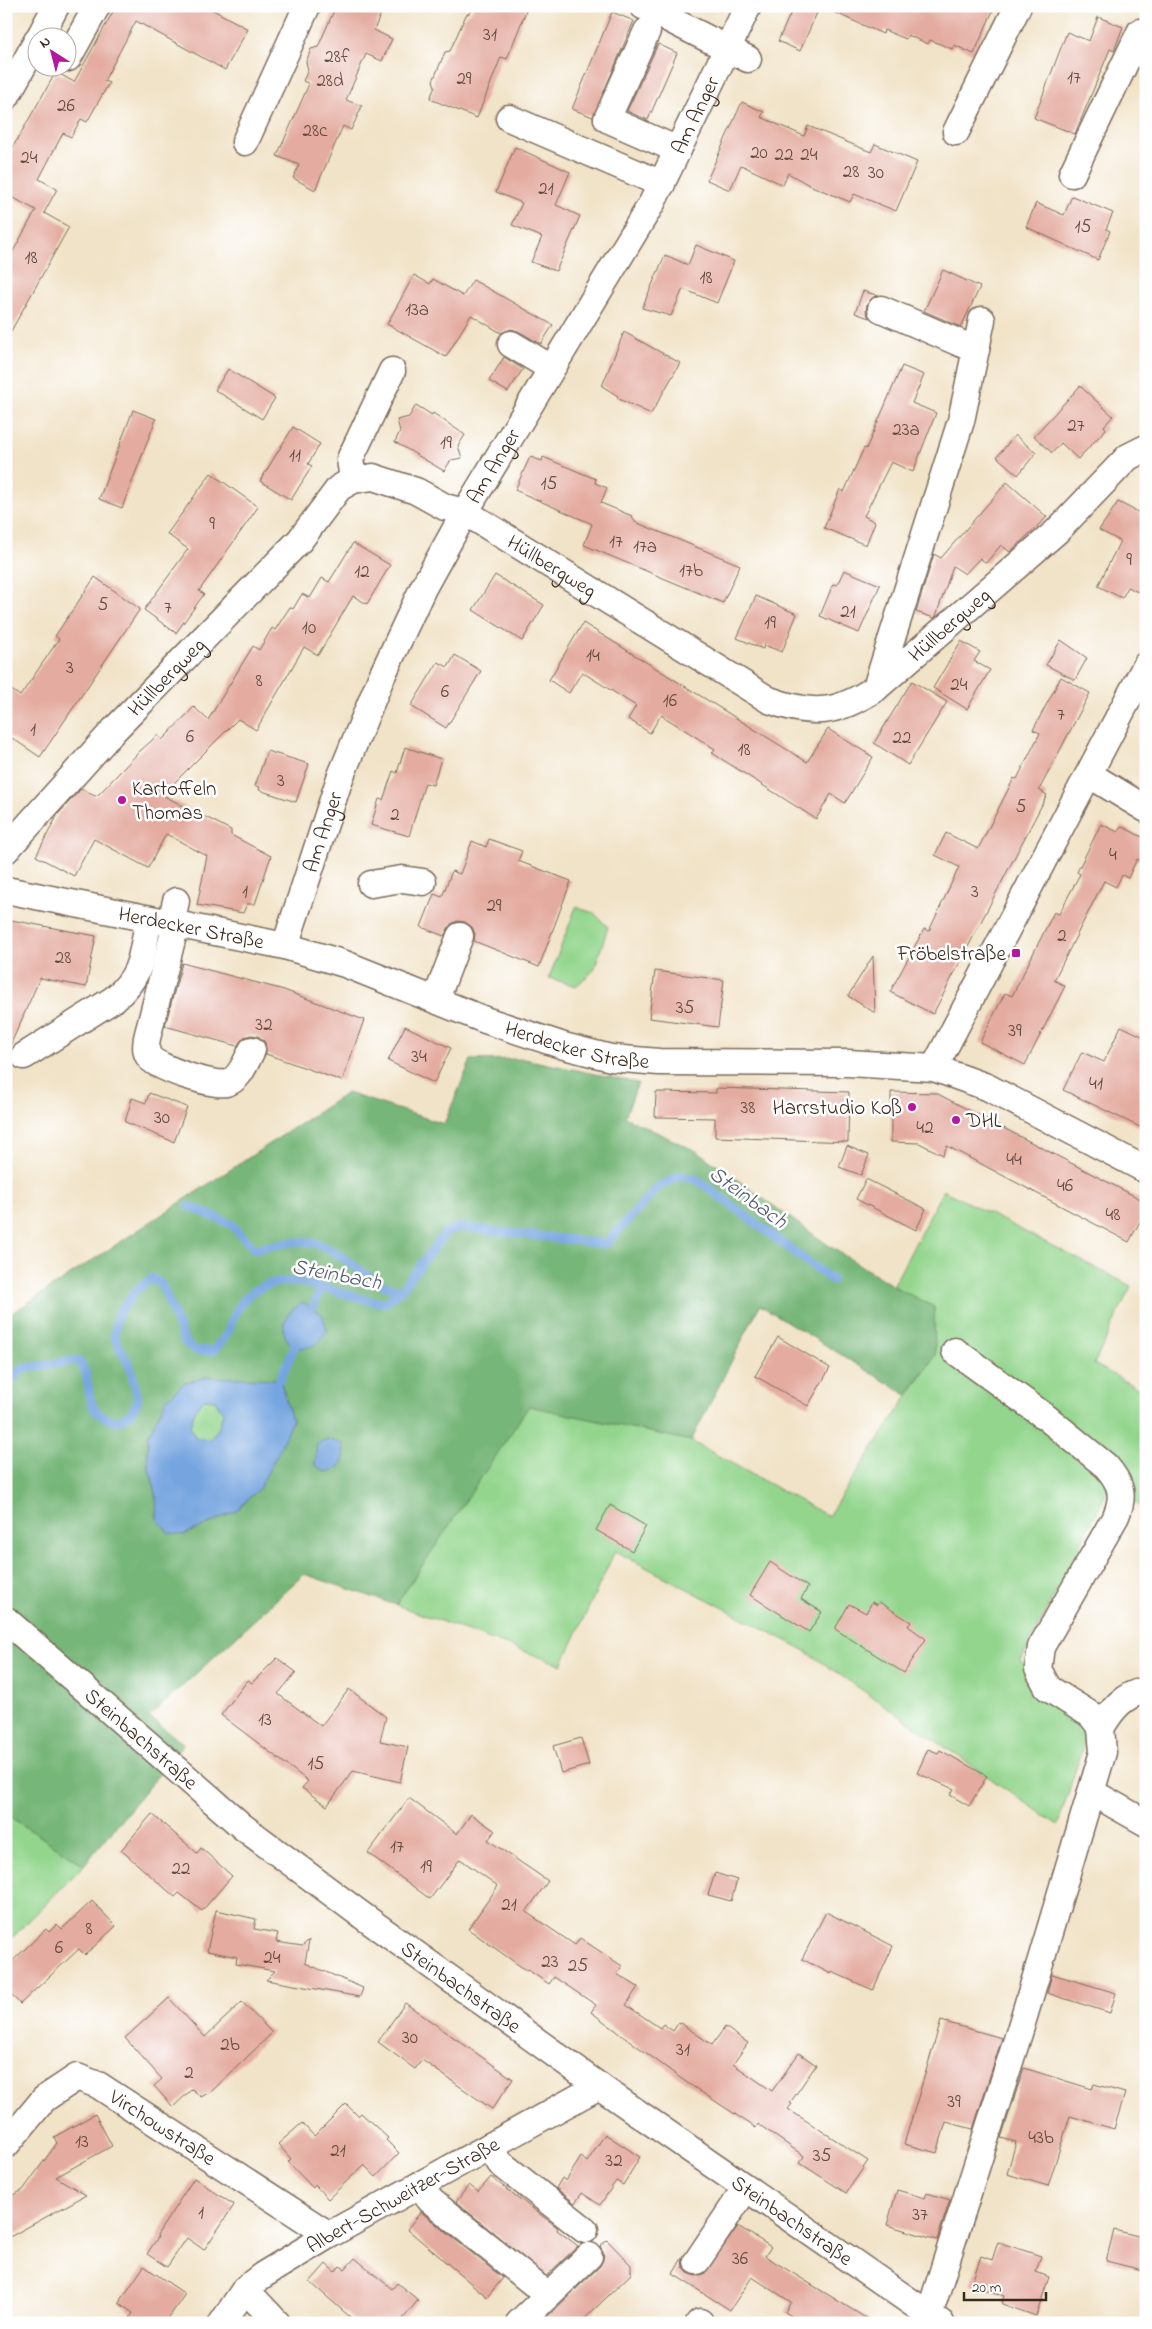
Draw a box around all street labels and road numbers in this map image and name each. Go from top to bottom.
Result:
street label: Am Anger [665,72,729,160]
street label: Am Anger [460,423,529,510]
street label: Hüllbergweg [500,528,602,608]
street label: Hüllbergweg [903,582,999,670]
street label: Hüllbergweg [122,632,215,724]
street label: Am Anger [297,788,352,877]
street label: Herdecker Straße [115,900,267,959]
street label: Herdecker Straße [501,1015,651,1078]
street label: Steinbachstraße [77,1682,204,1798]
street label: Steinbachstraße [394,1935,527,2042]
street label: Virchowstraße [102,2083,221,2175]
street label: Albert-Schweitzer-Straße [301,2130,506,2262]
street label: Steinbachstraße [724,2169,858,2275]

